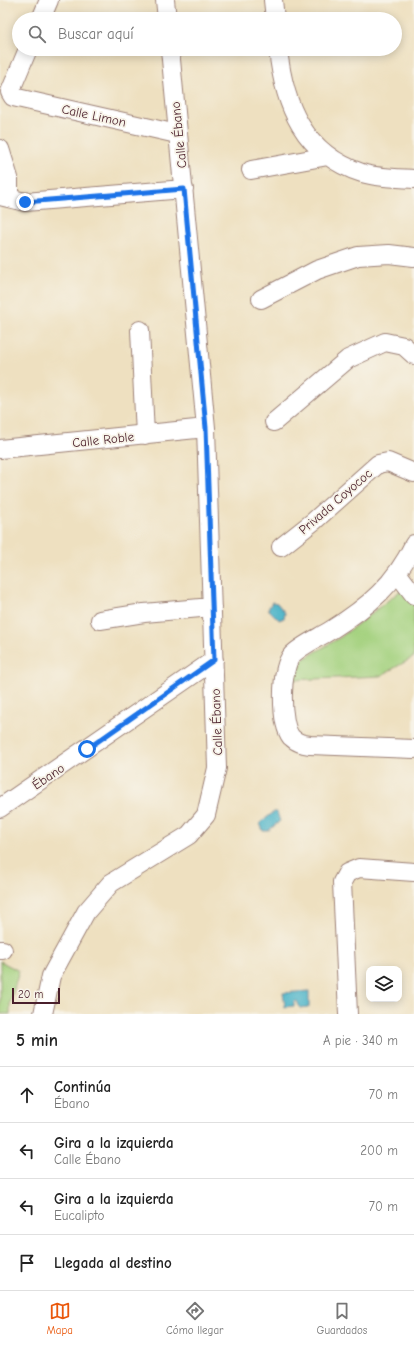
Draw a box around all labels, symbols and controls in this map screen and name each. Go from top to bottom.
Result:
search box [12,12,402,56]
icon: search [26,23,48,45]
text: Buscar aquí [58,25,134,43]
street label: Calle Limon [60,101,127,130]
street label: Calle Ébano [167,101,189,169]
route end [16,193,34,211]
street label: Calle Roble [71,429,135,450]
street label: Privada Coyococ [296,466,375,537]
street label: Calle Ébano [207,688,225,756]
route start [78,740,96,758]
street label: Ébano [29,759,67,793]
map controls [366,966,402,1002]
button: layers [366,966,402,1002]
scale bar [12,986,60,1005]
text: 20 m [18,988,43,1001]
text: 5 min [16,1031,58,1050]
text: A pie · 340 m [323,1033,398,1048]
text: Continúa [54,1078,111,1096]
icon: ahead [16,1084,38,1106]
text: 70 m [369,1087,398,1102]
text: Ébano [54,1096,90,1111]
text: Gira a la izquierda [54,1134,174,1152]
icon: left [16,1140,38,1162]
text: 200 m [360,1143,398,1158]
text: Calle Ébano [54,1152,121,1167]
text: Gira a la izquierda [54,1190,174,1208]
icon: left [16,1196,38,1218]
text: 70 m [369,1199,398,1214]
text: Eucalipto [54,1208,104,1223]
icon: arrive [16,1252,38,1274]
text: Llegada al destino [54,1254,172,1272]
tab: Mapa [47,1300,73,1337]
tab: Cómo llegar [166,1300,223,1337]
tab: Guardados [317,1300,367,1337]

